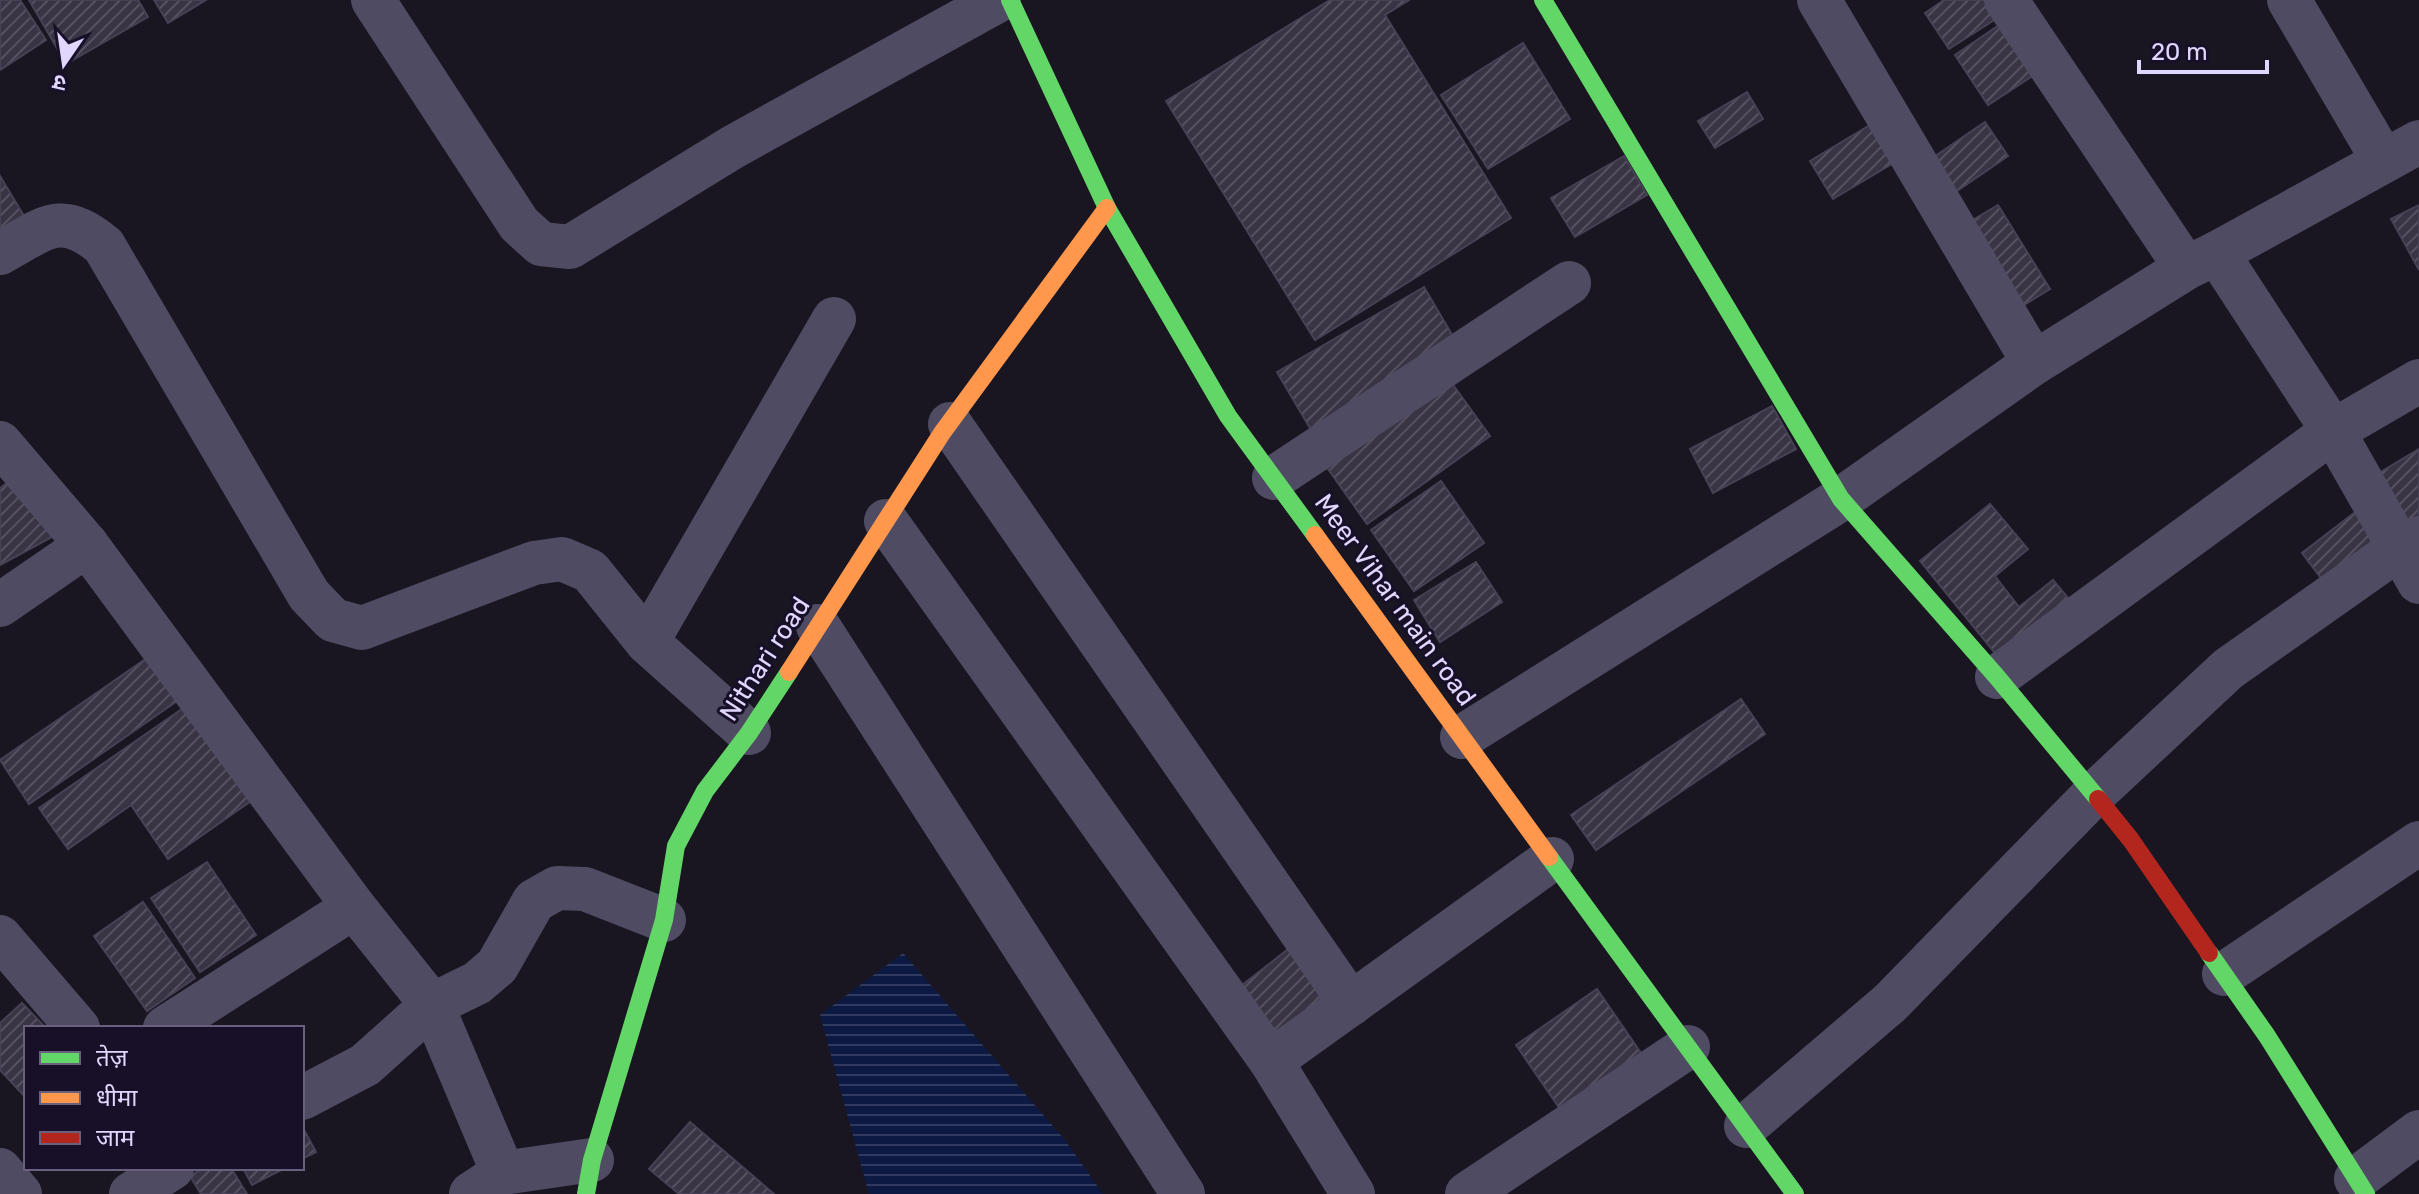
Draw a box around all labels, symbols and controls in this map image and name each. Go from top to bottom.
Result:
north arrow [24,24,104,104]
scale bar [2139,24,2267,74]
text: 20 m [2151,38,2208,66]
text: उ [49,68,69,98]
street label: Meer Vihar main road [1308,488,1482,712]
street label: Nithari road [713,591,817,727]
legend [24,1026,304,1170]
text: तेज़ [96,1044,129,1072]
text: धीमा [96,1084,138,1112]
text: जाम [96,1124,135,1152]

